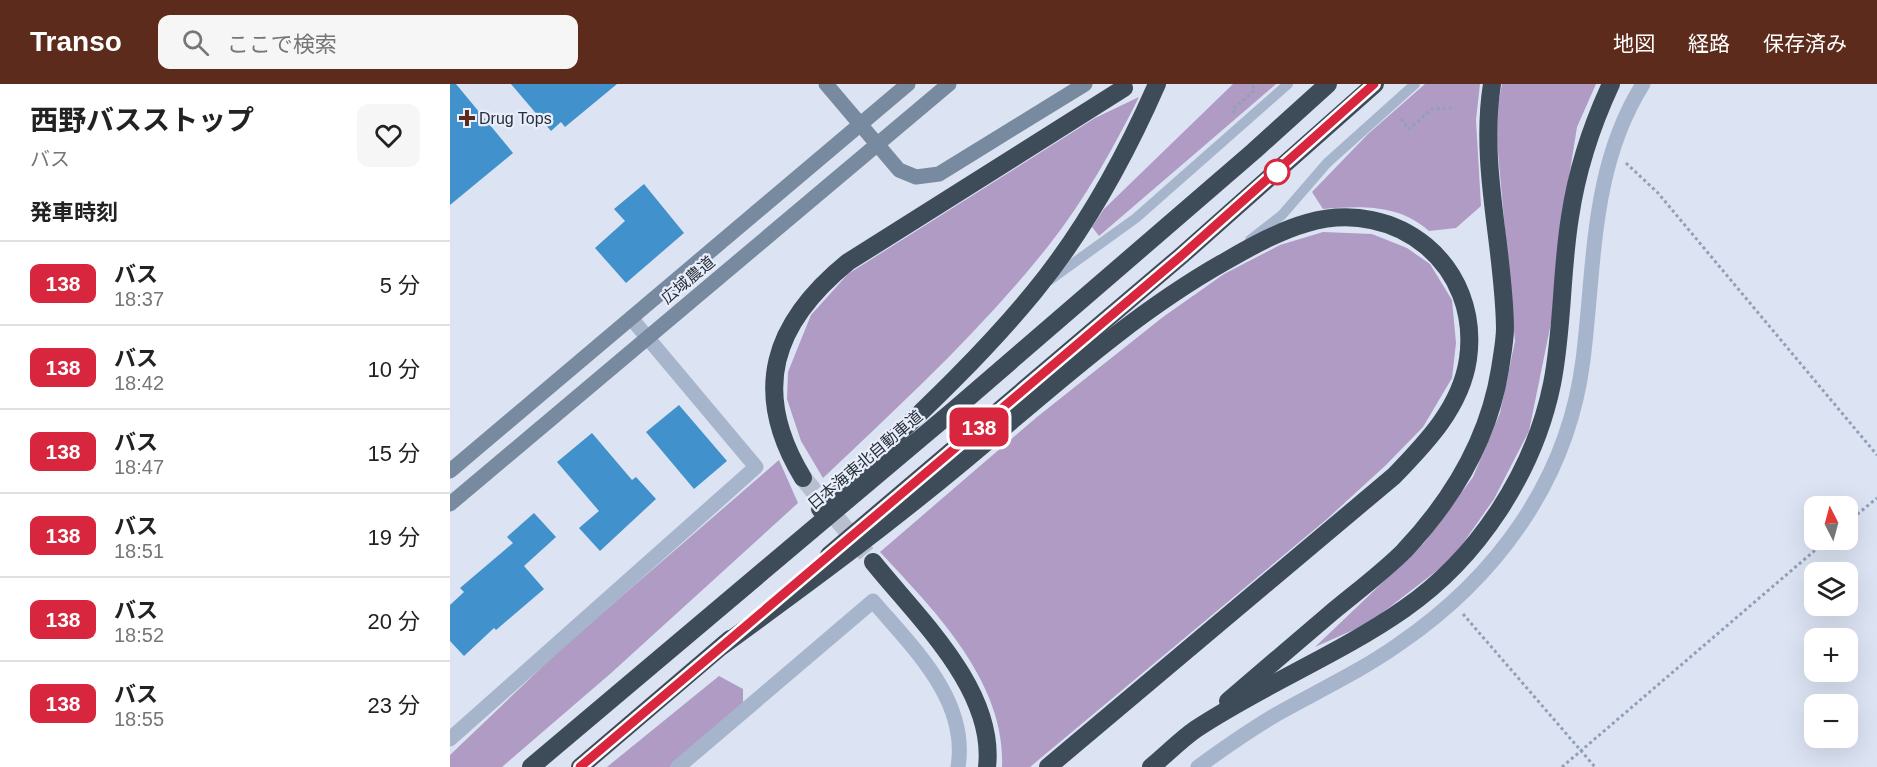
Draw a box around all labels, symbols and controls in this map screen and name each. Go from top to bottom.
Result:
search box [158,15,578,69]
text: Transo [30,26,122,57]
icon: search [179,26,212,59]
text: ここで検索 [227,32,337,57]
text: 地図 [1613,32,1655,55]
text: 経路 [1688,32,1730,55]
text: 保存済み [1763,32,1847,55]
button: heart [357,104,420,167]
text: 西野バスストップ [30,105,254,136]
place label: Drug Tops [479,110,552,127]
marker: Drug Tops [460,111,474,125]
text: バス [30,148,70,170]
unlabelled marker [1264,159,1290,185]
text: 発車時刻 [30,200,118,225]
street label: 広域農道 [658,253,718,307]
text: バス [114,262,158,287]
text: 138 [45,272,81,295]
text: 5 分 [380,273,420,298]
text: 18:37 [114,288,164,310]
text: バス [114,346,158,371]
text: 138 [45,356,81,379]
text: 10 分 [367,357,420,382]
text: 18:42 [114,372,164,394]
street label: 日本海東北自動車道 [804,407,926,513]
line badge: 138 [944,408,1014,446]
text: 138 [961,416,997,439]
text: バス [114,430,158,455]
text: 138 [45,440,81,463]
text: 15 分 [367,441,420,466]
text: 18:47 [114,456,164,478]
north arrow [1804,496,1858,550]
map controls [1804,496,1858,748]
text: バス [114,514,158,539]
text: 138 [45,524,81,547]
text: 19 分 [367,525,420,550]
text: 18:51 [114,540,164,562]
button: layers [1804,562,1858,616]
text: バス [114,598,158,623]
text: 138 [45,608,81,631]
text: 20 分 [367,609,420,634]
text: 18:52 [114,624,164,646]
button: + [1804,628,1858,682]
text: バス [114,682,158,707]
text: 138 [45,692,81,715]
text: 23 分 [367,693,420,718]
button: − [1804,694,1858,748]
text: 18:55 [114,708,164,730]

